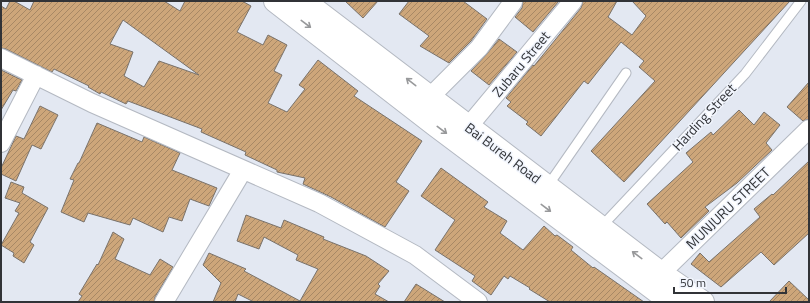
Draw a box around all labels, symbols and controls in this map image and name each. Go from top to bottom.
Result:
one-way arrow [300,20,311,28]
street label: Zubaru Street [487,26,555,101]
one-way arrow [406,78,417,87]
street label: Harding Street [667,78,741,155]
street label: Bai Bureh Road [461,117,546,188]
one-way arrow [436,126,447,134]
street label: MUNJURU STREET [681,161,775,254]
one-way arrow [540,204,551,212]
one-way arrow [632,251,643,259]
scale bar [674,269,786,295]
text: 50 m [680,273,706,292]

